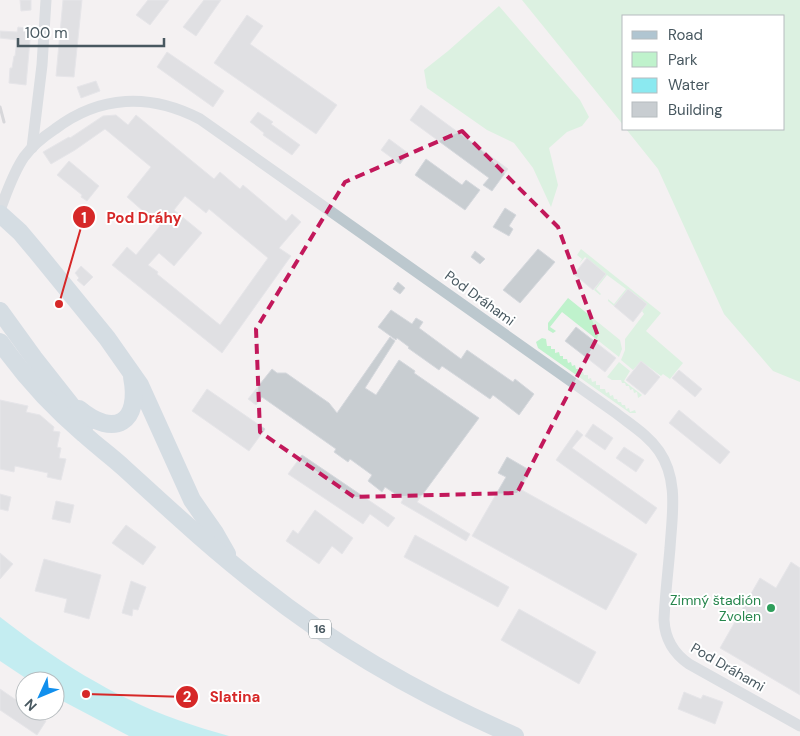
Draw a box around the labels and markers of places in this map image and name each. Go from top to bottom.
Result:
callout: Pod Dráhy [72,202,192,232]
place label: Zimný štadión Zvolen [670,591,761,625]
marker: Zimný štadión Zvolen [765,602,777,614]
callout: Slatina [174,682,270,712]

